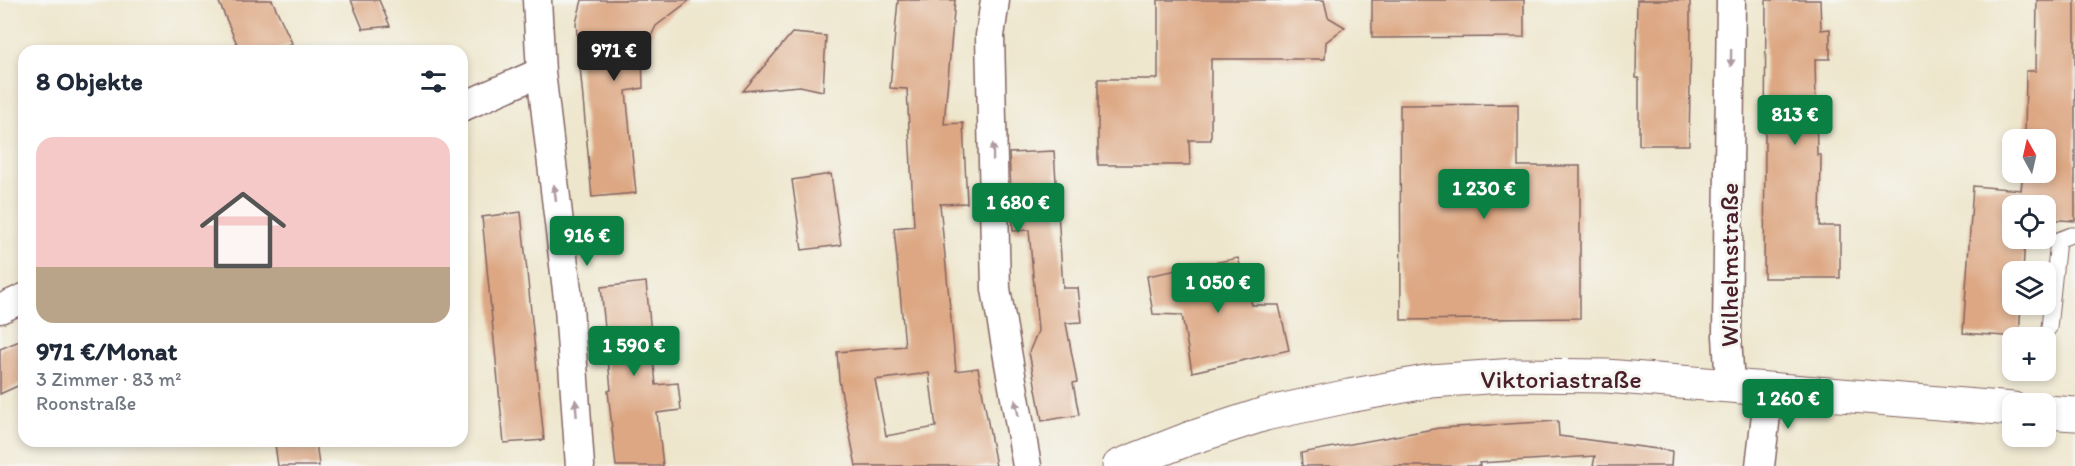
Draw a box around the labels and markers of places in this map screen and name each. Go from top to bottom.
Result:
pin: 971 € [572,31,656,82]
pin: 813 € [1753,95,1837,146]
pin: 1 230 € [1429,169,1539,220]
pin: 1 680 € [963,183,1073,234]
pin: 916 € [545,216,629,267]
pin: 1 050 € [1163,263,1273,314]
pin: 1 590 € [579,326,689,377]
pin: 1 260 € [1733,379,1843,430]

